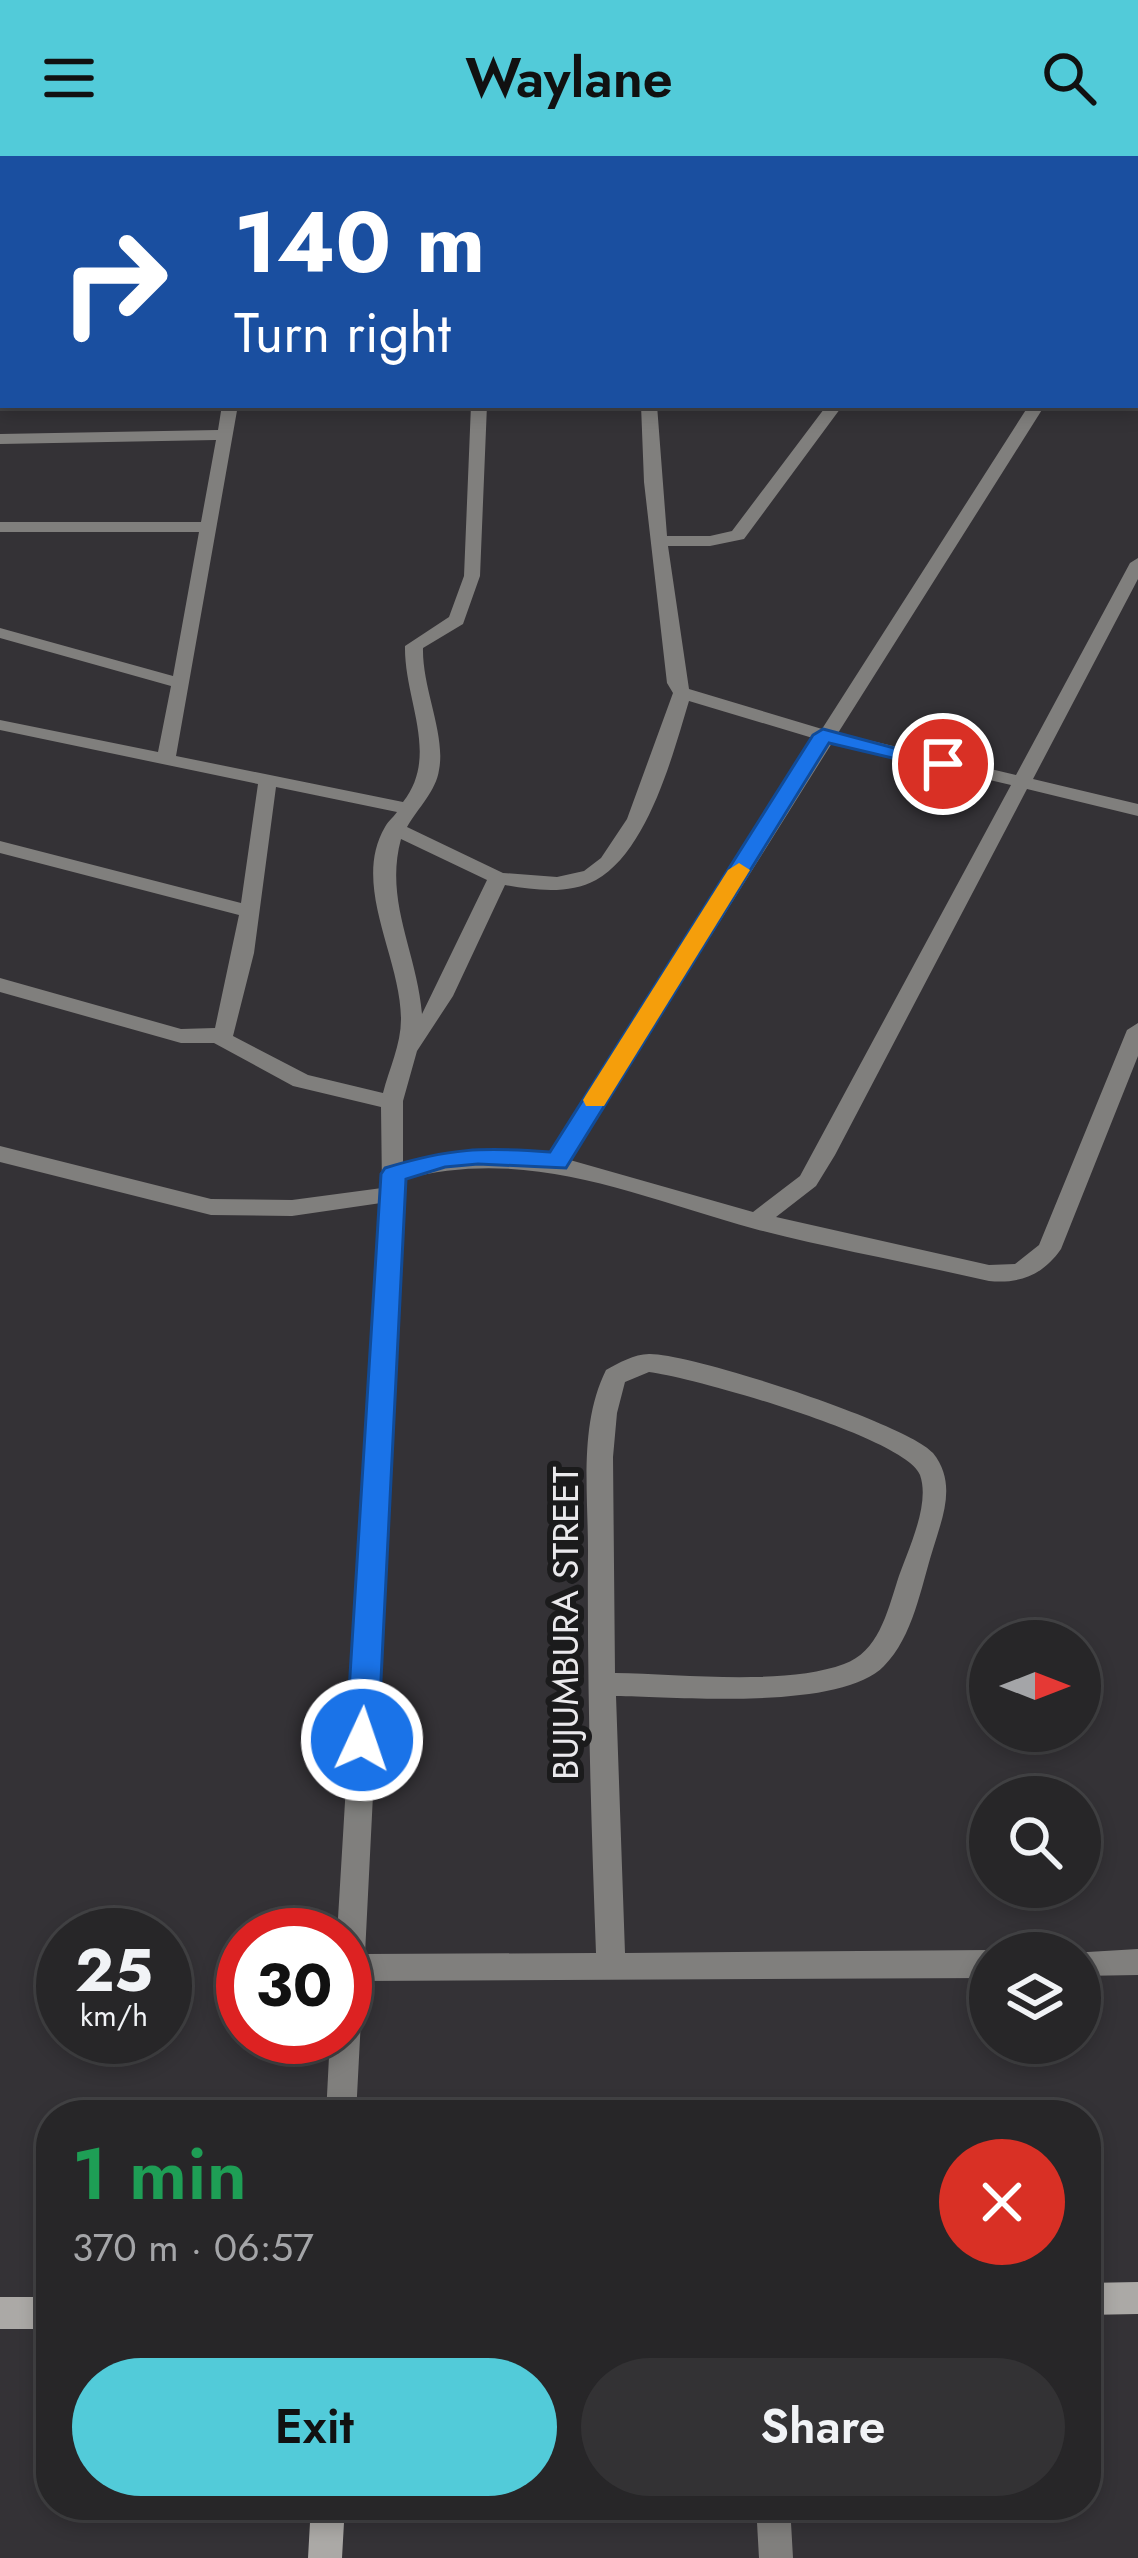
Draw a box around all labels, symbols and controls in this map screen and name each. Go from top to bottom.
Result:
text: Waylane [465,39,673,117]
icon: menu [36,45,102,111]
icon: search [1036,45,1102,111]
text: 140 m [234,182,485,304]
icon: right [36,204,192,360]
text: Turn right [234,294,451,372]
pin [892,713,994,815]
icon: arrive [910,731,976,797]
street label: BUJUMBURA STREET [539,1466,591,1780]
north arrow [969,1620,1101,1752]
map controls [969,1620,1101,2064]
position arrow [299,1677,425,1803]
button: search [969,1776,1101,1908]
speed limit sign: 30 [216,1908,372,2064]
text: 25 [75,1927,153,2014]
button: layers [969,1932,1101,2064]
text: km/h [80,1994,148,2037]
text: 1 min [72,2122,247,2226]
button: close [939,2139,1065,2265]
text: 370 m · 06:57 [72,2219,314,2276]
button: Exit [72,2358,557,2496]
button: Share [581,2358,1065,2496]

